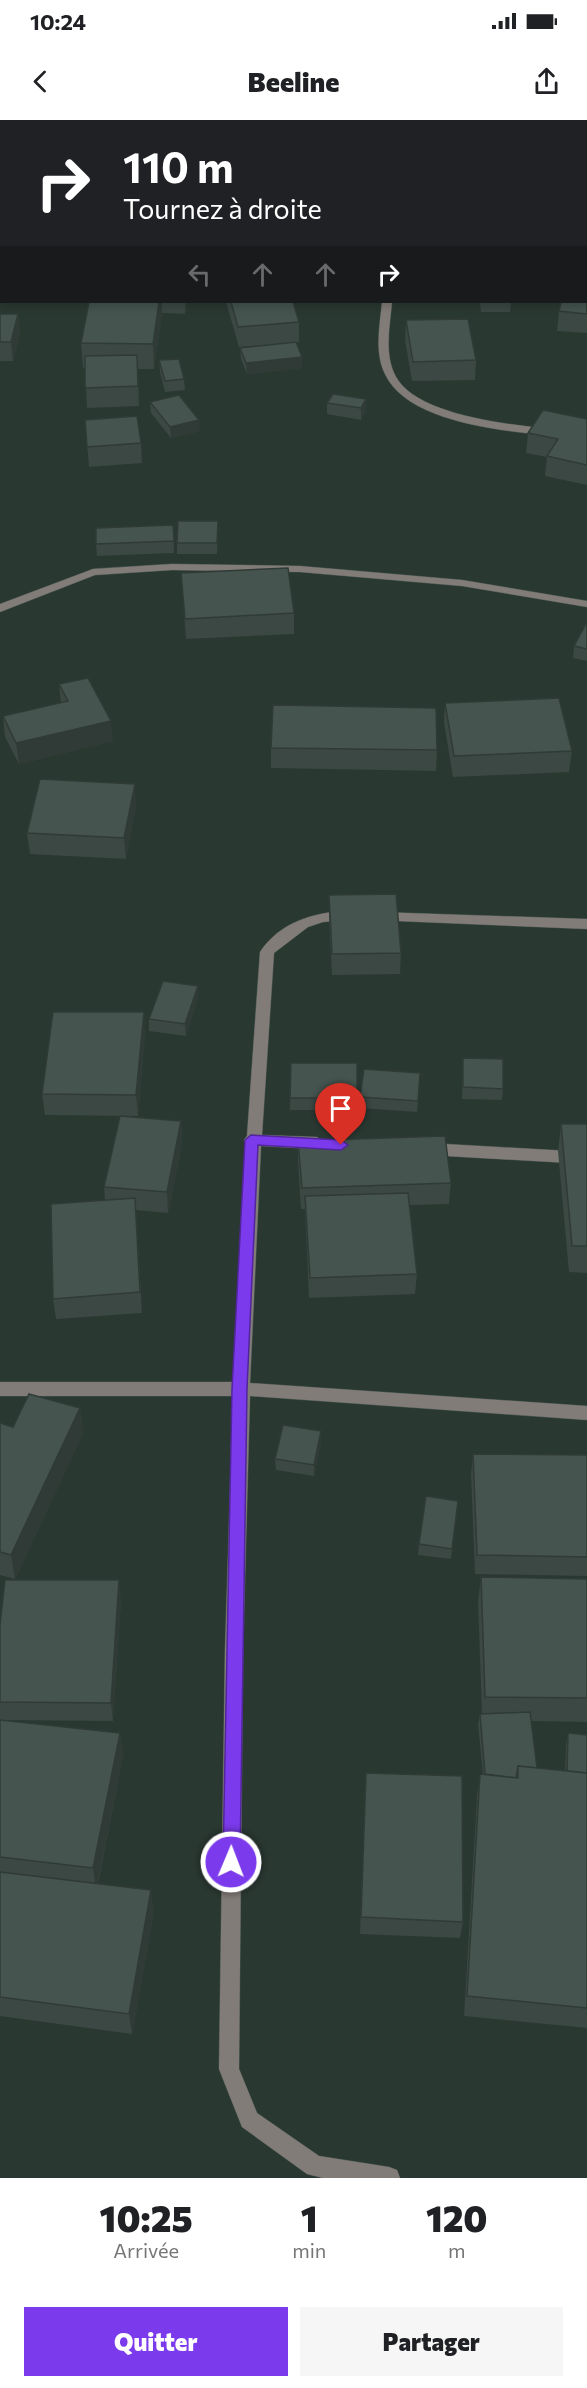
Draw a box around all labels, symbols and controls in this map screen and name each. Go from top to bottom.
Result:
text: 10:24 [30,8,86,35]
icon: back [24,65,57,98]
text: Beeline [248,65,339,98]
icon: share [530,65,563,98]
text: 110 m [123,140,234,192]
icon: right [24,144,102,222]
text: Tournez à droite [123,192,322,225]
icon: left [183,258,216,291]
icon: ahead [246,258,279,291]
icon: ahead [309,258,342,291]
icon: right [372,258,405,291]
pin [315,1083,366,1145]
icon: arrive [324,1092,357,1125]
position arrow [199,1830,263,1894]
text: 10:25 [100,2195,193,2239]
text: 1 [301,2195,318,2239]
text: 120 [426,2195,487,2239]
text: Arrivée [113,2238,179,2262]
text: min [292,2238,326,2262]
text: m [448,2238,465,2262]
button: Quitter [24,2307,288,2376]
button: Partager [300,2307,563,2376]

